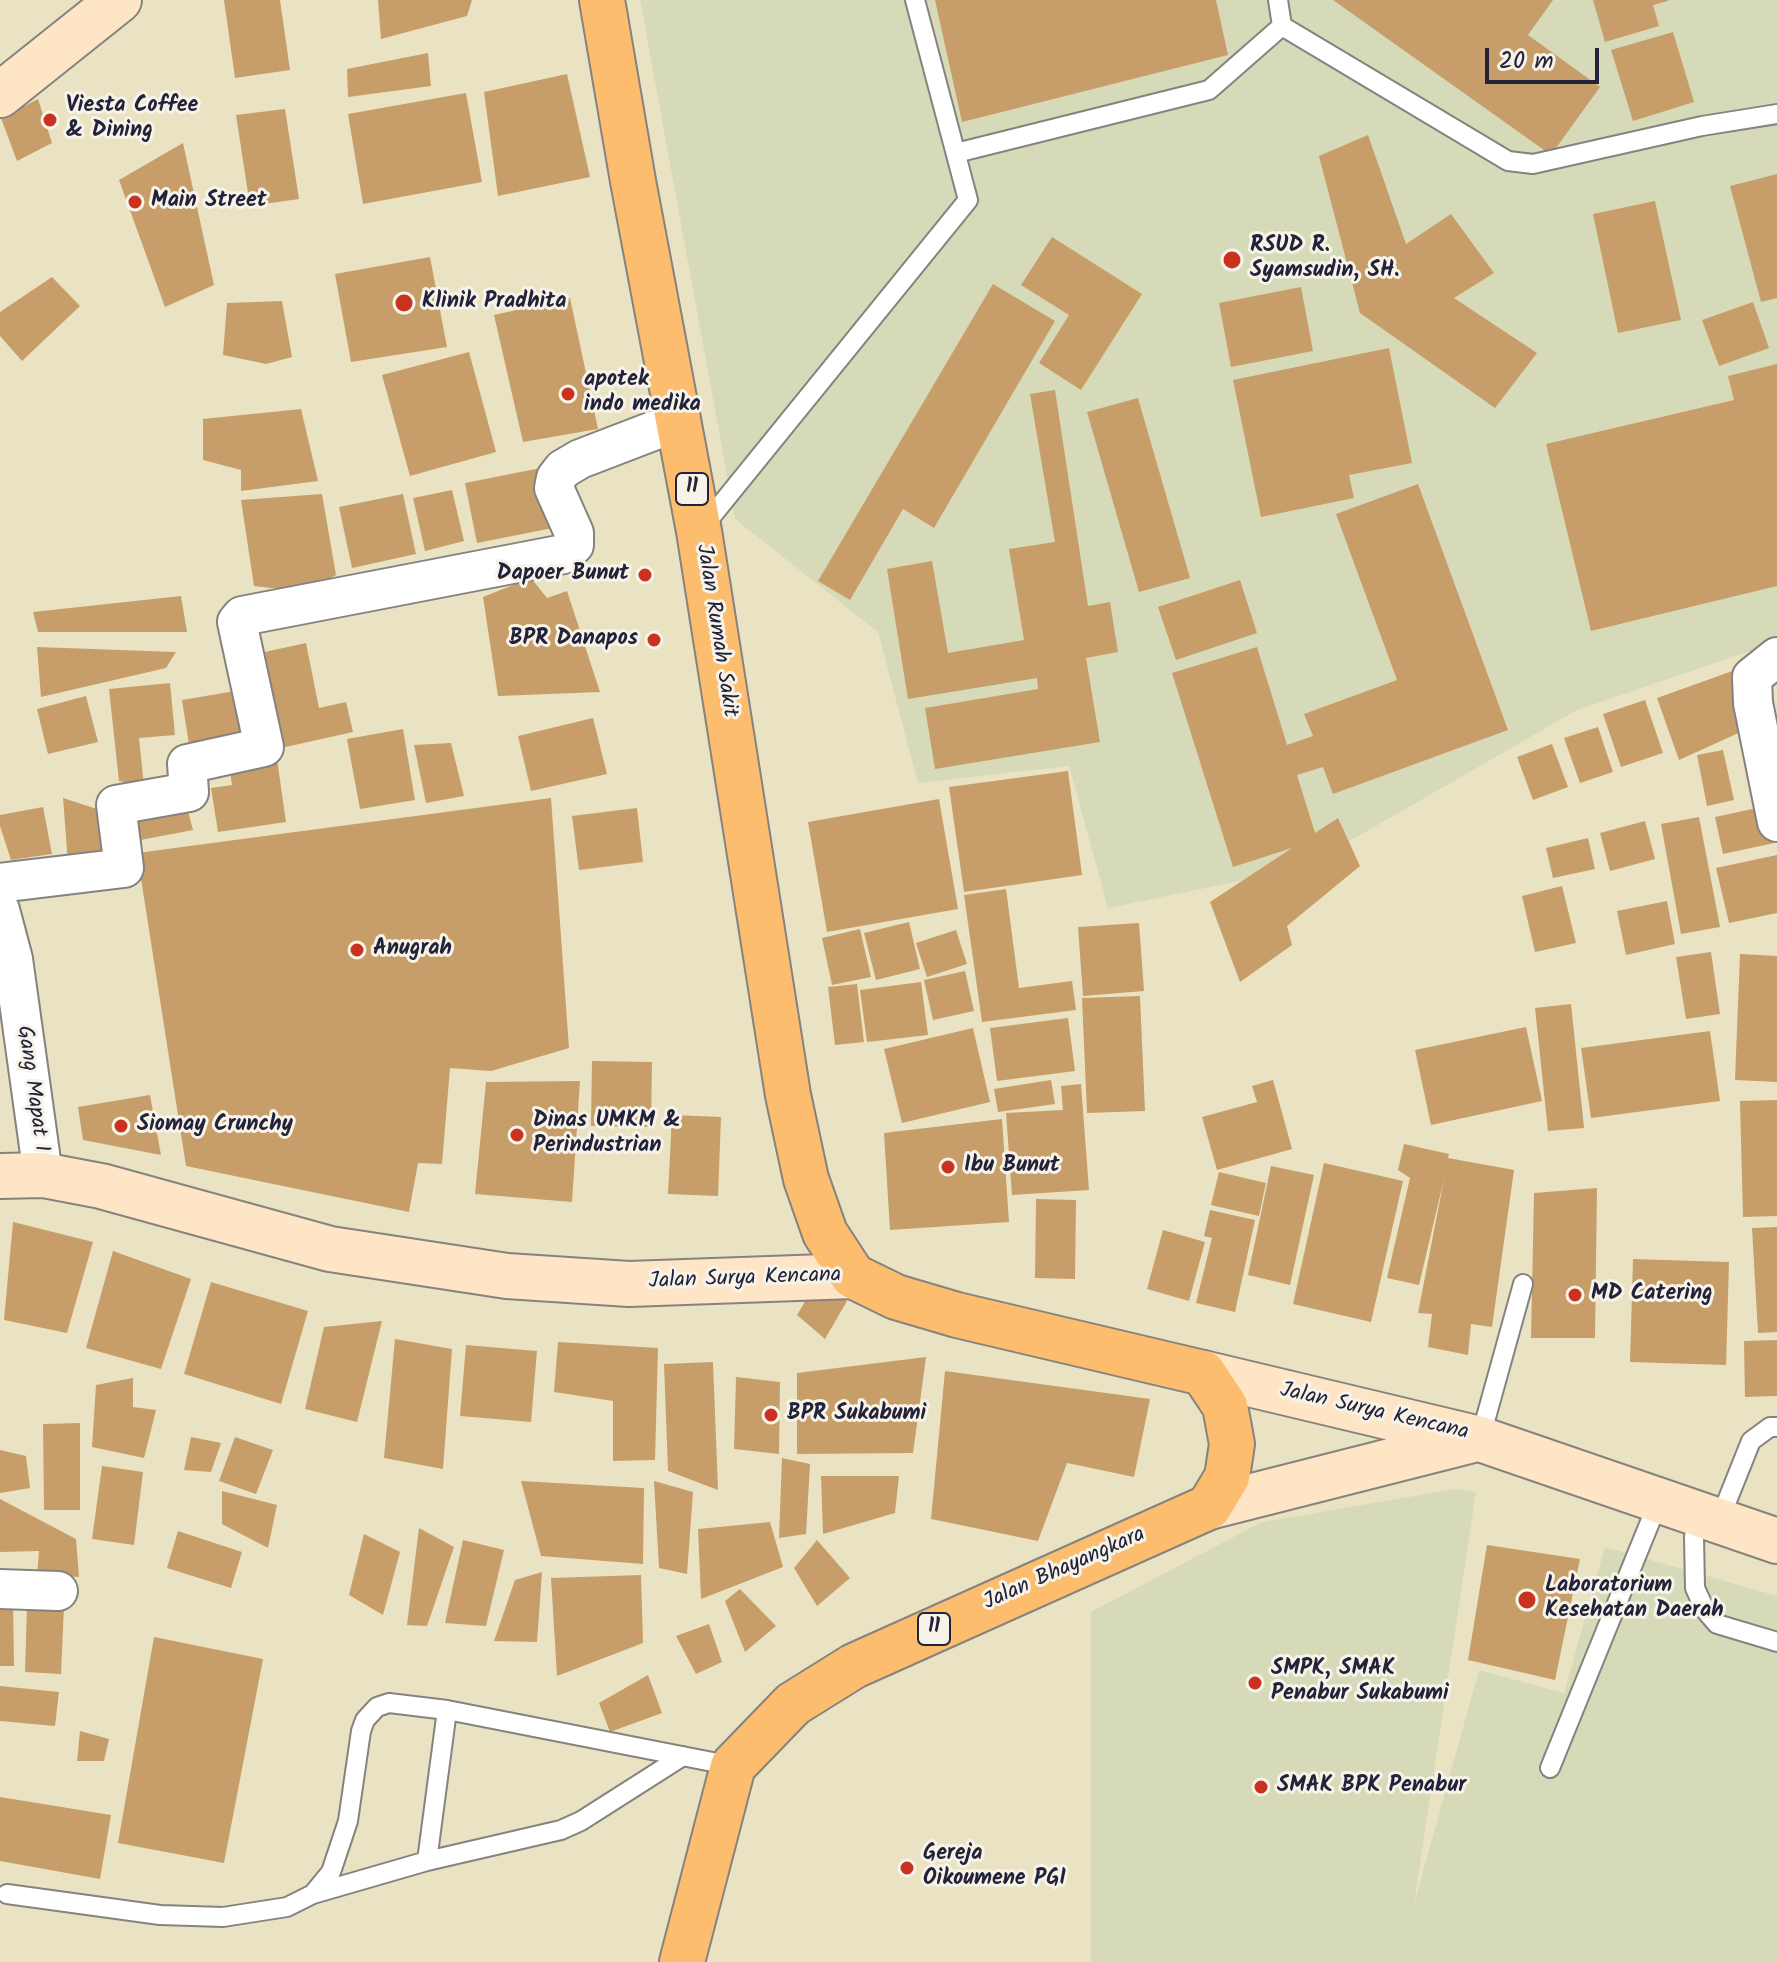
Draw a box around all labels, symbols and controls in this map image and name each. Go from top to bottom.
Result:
scale bar [1489,32,1603,82]
text: 20 m [1499,42,1554,81]
place label: Viesta Coffee & Dining [66,94,198,146]
marker: Viesta Coffee & Dining [41,111,59,129]
place label: Main Street [151,189,267,215]
marker: Main Street [126,193,144,211]
place label: RSUD R. Syamsudin, SH. [1250,234,1399,286]
marker: RSUD R. Syamsudin, SH. [1221,249,1243,271]
place label: Klinik Pradhita [422,290,566,316]
marker: Klinik Pradhita [393,292,415,314]
place label: apotek indo medika [584,368,701,420]
marker: apotek indo medika [559,385,577,403]
road number: 11 [676,473,708,505]
street label: Jalan Rumah Sakit [688,543,742,719]
place label: Dapoer Bunut [497,562,629,588]
marker: Dapoer Bunut [636,566,654,584]
place label: BPR Danapos [509,627,638,653]
marker: BPR Danapos [645,631,663,649]
place label: Anugrah [373,937,452,963]
marker: Anugrah [348,941,366,959]
street label: Gang Mapat I [9,1024,53,1154]
place label: Dinas UMKM & Perindustrian [533,1109,681,1160]
place label: Siomay Crunchy [137,1113,293,1139]
marker: Siomay Crunchy [112,1117,130,1135]
marker: Dinas UMKM & Perindustrian [508,1126,526,1144]
place label: Ibu Bunut [964,1154,1060,1180]
marker: Ibu Bunut [939,1158,957,1176]
street label: Jalan Surya Kencana [648,1263,842,1297]
place label: MD Catering [1591,1282,1713,1308]
marker: MD Catering [1566,1286,1584,1304]
street label: Jalan Surya Kencana [1277,1378,1471,1448]
place label: BPR Sukabumi [787,1402,926,1428]
marker: BPR Sukabumi [762,1406,780,1424]
street label: Jalan Bhayangkara [980,1523,1150,1617]
place label: Laboratorium Kesehatan Daerah [1545,1574,1724,1626]
marker: Laboratorium Kesehatan Daerah [1516,1589,1538,1611]
road number: 11 [918,1613,950,1645]
place label: SMPK, SMAK Penabur Sukabumi [1271,1657,1449,1708]
marker: SMPK, SMAK Penabur Sukabumi [1246,1674,1264,1692]
place label: SMAK BPK Penabur [1277,1774,1466,1800]
marker: SMAK BPK Penabur [1252,1778,1270,1796]
place label: Gereja Oikoumene PGI [923,1842,1066,1894]
marker: Gereja Oikoumene PGI [898,1859,916,1877]

